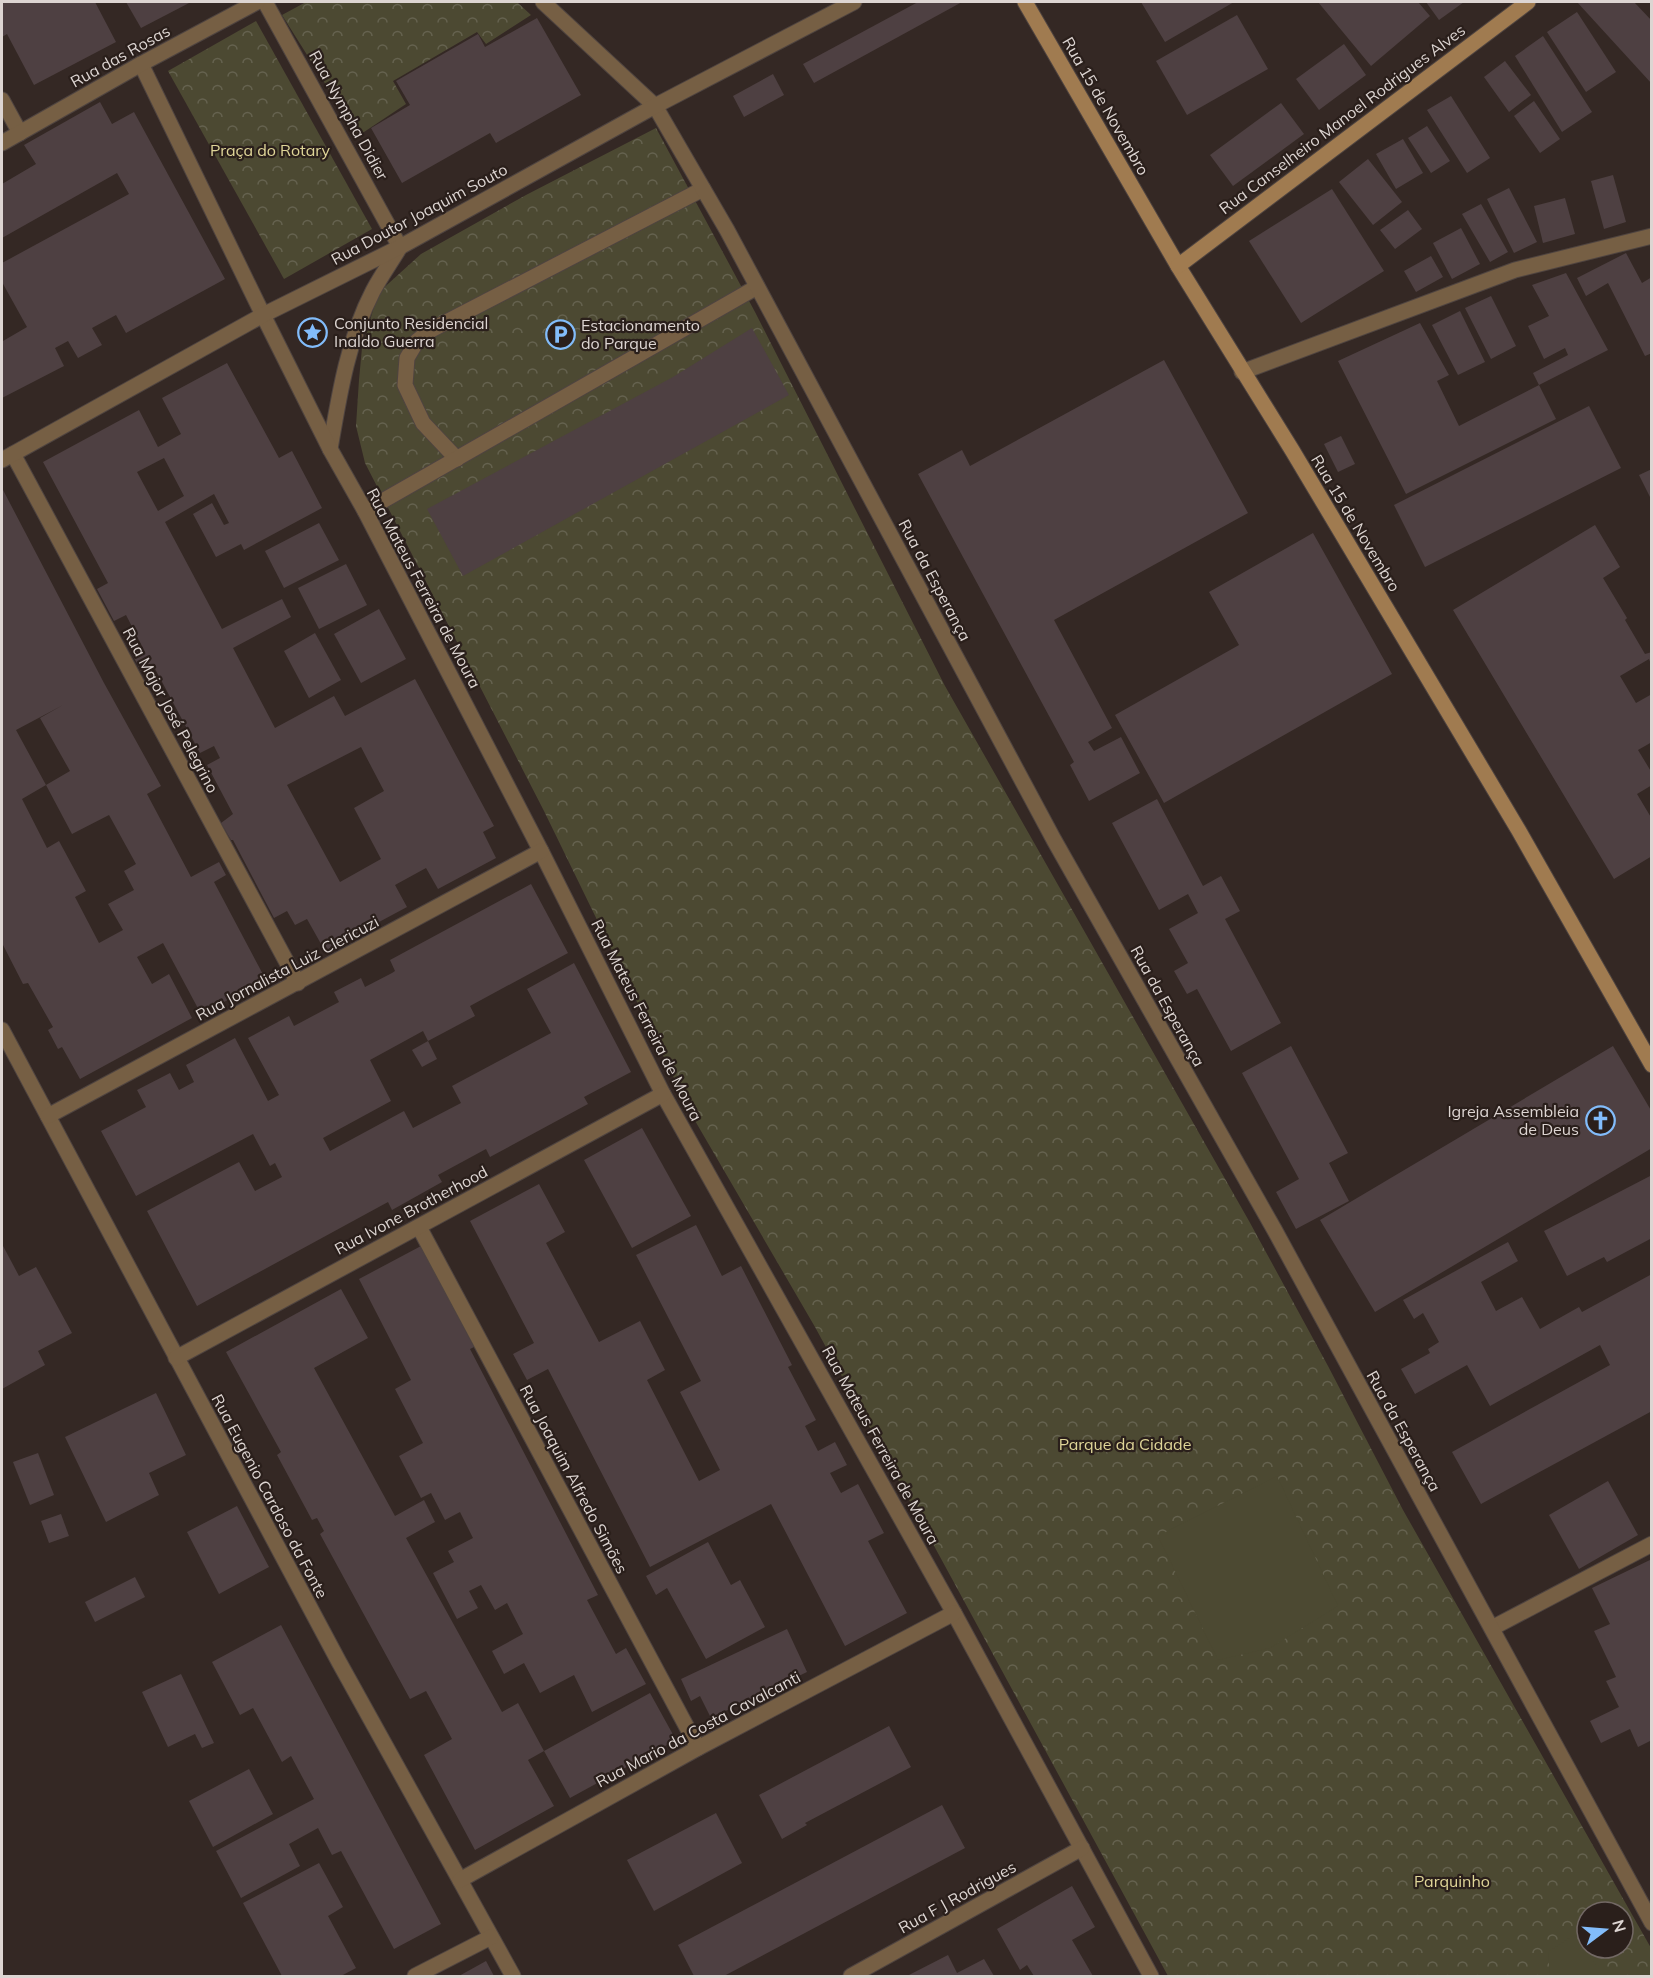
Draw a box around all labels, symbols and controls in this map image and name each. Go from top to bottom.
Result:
street label: Rua das Rosas [67,20,173,92]
street label: Rua Canselheiro Manoel Rodrigues Alves [1215,20,1469,218]
street label: Rua 15 de Novembro [1058,33,1154,179]
street label: Rua Nympha Didier [305,47,393,183]
park label: Praça do Rotary [210,140,331,160]
street label: Rua Doutor Joaquim Souto [327,159,511,269]
place label: Conjunto Residencial Inaldo Guerra [334,313,488,351]
place label: Estacionamento do Parque [581,315,700,353]
place icon: Conjunto Residencial Inaldo Guerra [297,316,329,348]
parking icon: Estacionamento do Parque [544,318,576,350]
street label: Rua 15 de Novembro [1307,451,1405,595]
street label: Rua Mateus Ferreira de Moura [363,484,485,692]
street label: Rua da Esperança [894,516,976,644]
street label: Rua Major José Pelegrino [119,624,223,796]
street label: Rua Jornalista Luiz Clericuzi [192,911,382,1025]
street label: Rua Mateus Ferreira de Moura [587,916,707,1124]
street label: Rua da Esperança [1126,942,1210,1070]
place label: Igreja Assembleia de Deus [1447,1101,1579,1139]
church icon: Igreja Assembleia de Deus [1584,1104,1616,1136]
street label: Rua Ivone Brotherhood [331,1161,491,1259]
street label: Rua Mateus Ferreira de Moura [818,1342,944,1548]
street label: Rua da Esperança [1362,1367,1446,1495]
street label: Rua Joaquim Alfredo Simões [516,1381,632,1577]
street label: Rua Eugenio Cardoso da Fonte [208,1390,332,1602]
park label: Parque da Cidade [1059,1434,1191,1454]
street label: Rua Mario da Costa Cavalcanti [592,1666,804,1792]
street label: Rua F J Rodrigues [895,1856,1019,1938]
park label: Parquinho [1414,1871,1490,1891]
north arrow [1575,1900,1635,1960]
text: N [1608,1917,1631,1934]

